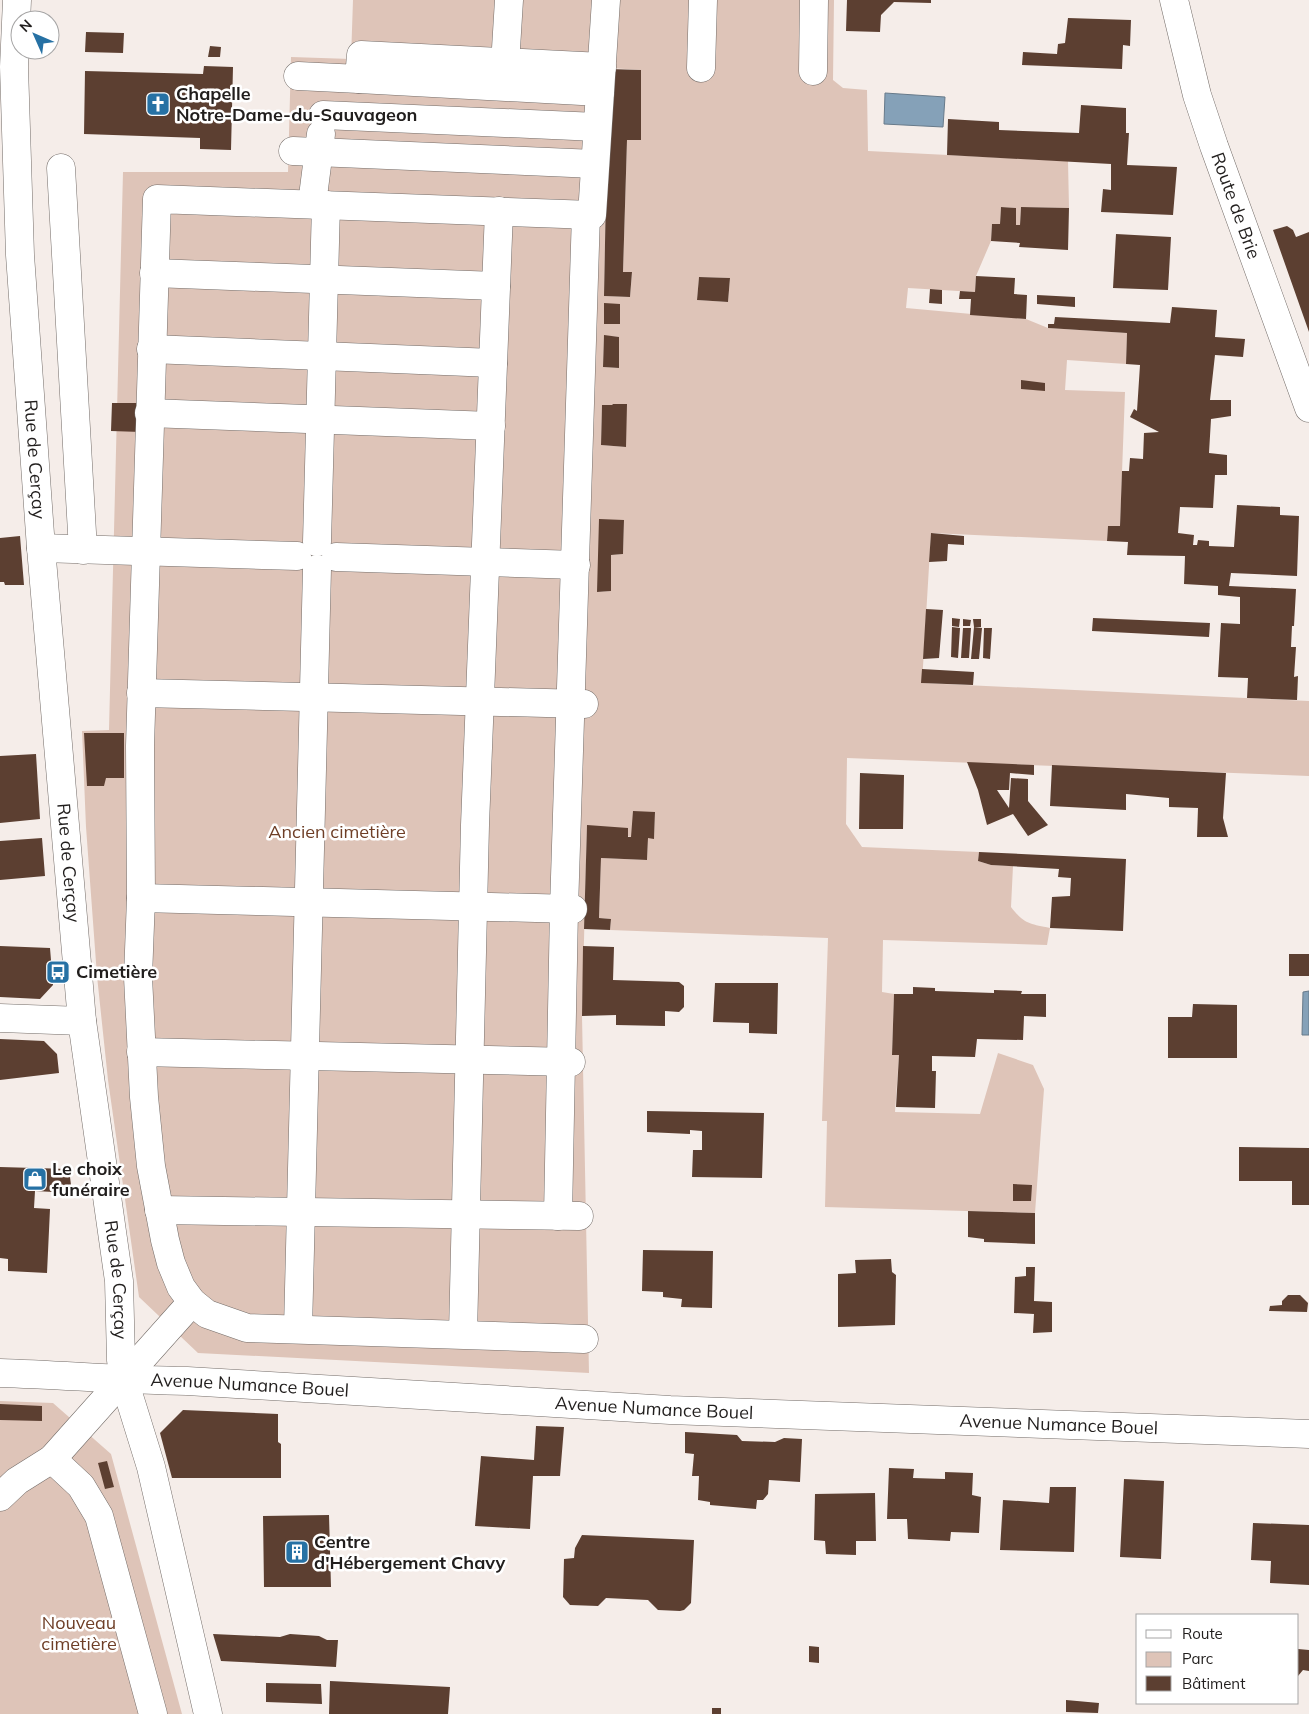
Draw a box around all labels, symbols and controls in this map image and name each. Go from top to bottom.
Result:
north arrow [10,10,60,60]
text: N [16,16,36,36]
place label: Chapelle Notre-Dame-du-Sauvageon [176,82,417,126]
church icon: Chapelle Notre-Dame-du-Sauvageon [145,91,171,117]
street label: Route de Brie [1206,149,1266,262]
street label: Rue de Cerçay [19,399,51,520]
street label: Rue de Cerçay [52,802,85,924]
park label: Ancien cimetière [268,820,406,843]
bus stop icon: Cimetière [45,959,71,985]
place label: Cimetière [76,960,157,983]
place label: Le choix funéraire [52,1157,130,1201]
shop icon: Le choix funéraire [22,1166,48,1192]
street label: Rue de Cerçay [99,1219,132,1340]
street label: Avenue Numance Bouel [150,1368,350,1402]
street label: Avenue Numance Bouel [554,1391,754,1424]
street label: Avenue Numance Bouel [959,1409,1158,1439]
place label: Centre d'Hébergement Chavy [314,1530,505,1574]
building icon: Centre d'Hébergement Chavy [284,1539,310,1565]
park label: Nouveau cimetière [41,1611,117,1655]
legend [1136,1614,1299,1704]
text: Route [1182,1624,1223,1643]
text: Parc [1182,1649,1213,1668]
text: Bâtiment [1182,1674,1245,1693]

